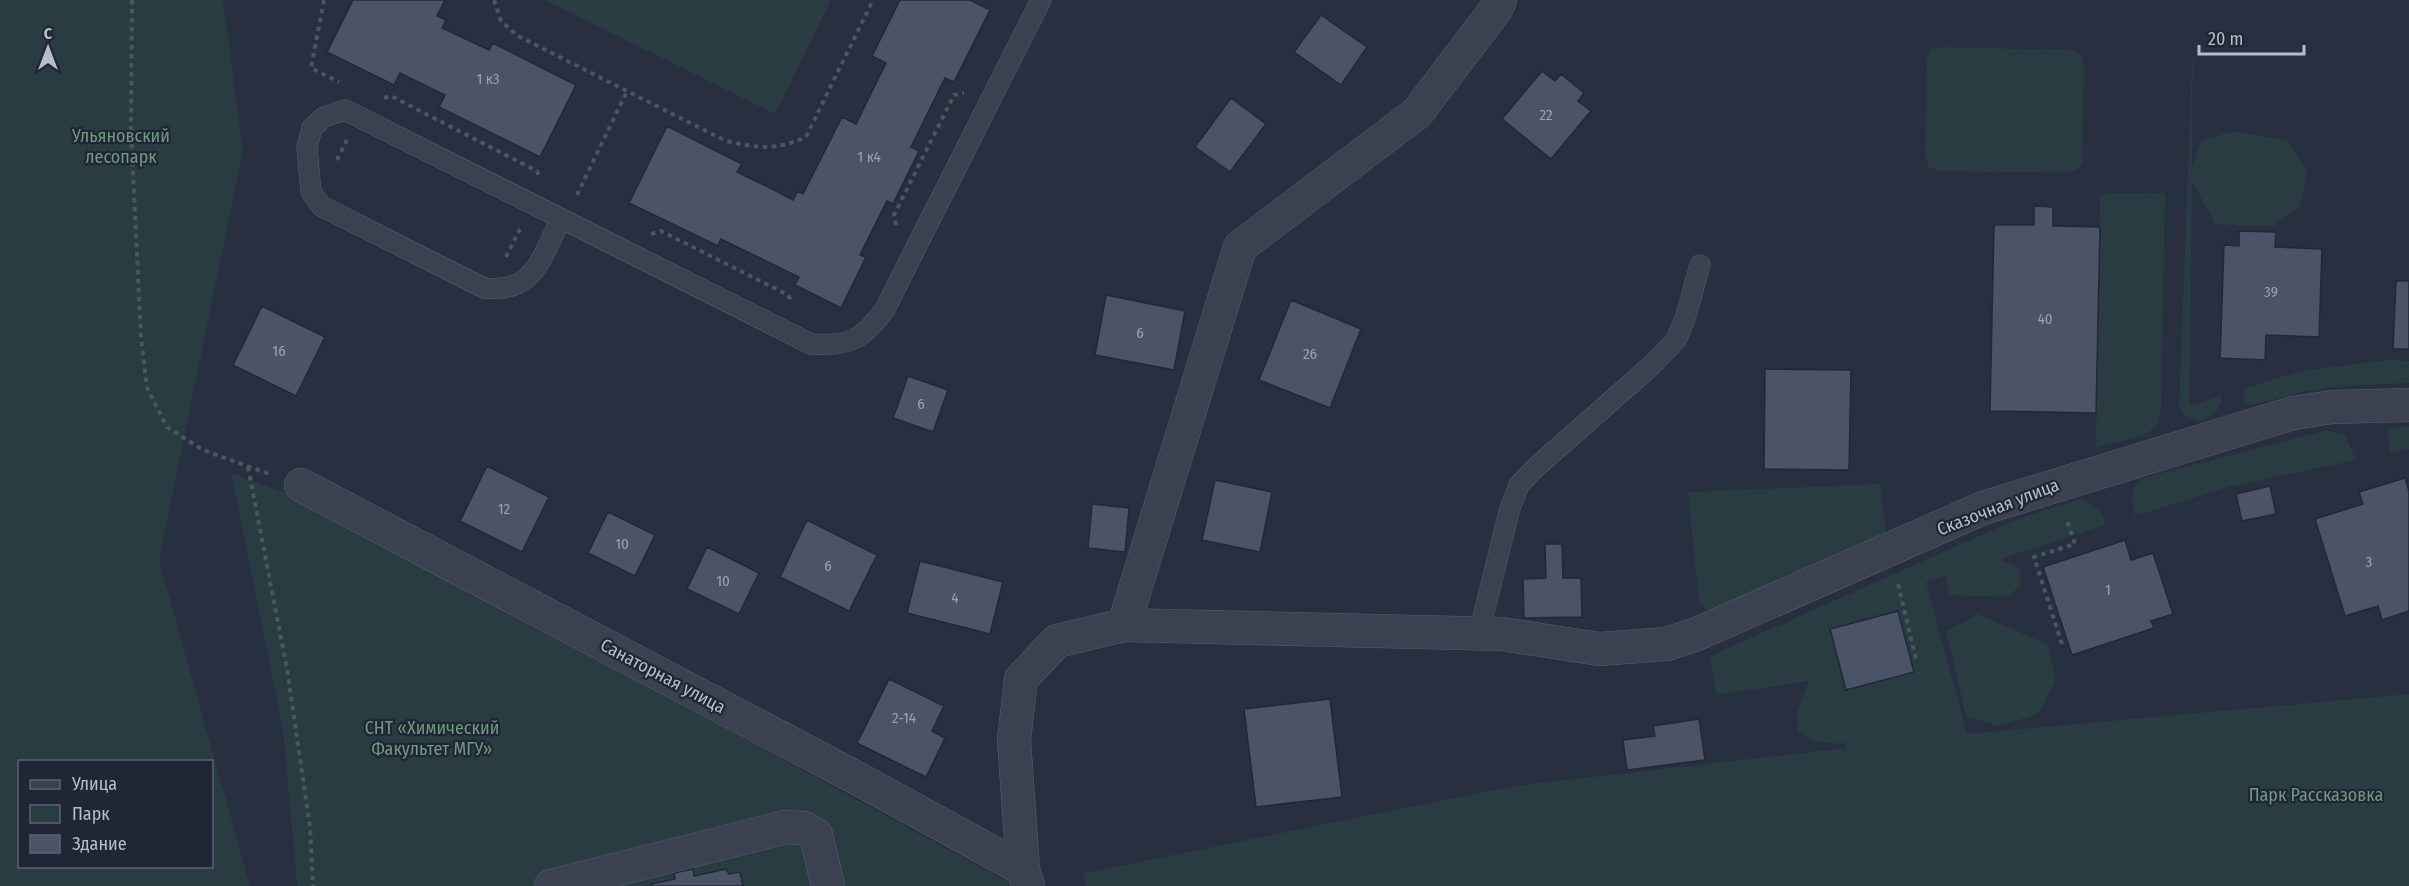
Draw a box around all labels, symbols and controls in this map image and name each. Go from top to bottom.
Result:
north arrow [18,18,78,78]
scale bar [2199,18,2304,56]
text: С [44,24,53,43]
text: 20 m [2208,28,2243,50]
house number: 1 к3 [476,70,500,88]
house number: 22 [1539,106,1553,124]
park label: Ульяновский лесопарк [71,125,170,168]
house number: 1 к4 [857,148,881,166]
house number: 39 [2264,283,2278,301]
house number: 40 [2037,310,2053,328]
house number: 6 [1136,324,1144,342]
house number: 16 [272,342,286,360]
house number: 26 [1303,345,1317,363]
house number: 6 [917,395,925,413]
street label: Сказочная улица [1934,474,2062,540]
house number: 12 [498,500,511,518]
house number: 10 [615,535,629,553]
house number: 3 [2366,553,2373,571]
house number: 6 [824,557,832,575]
house number: 10 [716,572,730,590]
house number: 1 [2105,581,2111,599]
house number: 4 [951,589,959,607]
street label: Санаторная улица [597,634,729,718]
house number: 2-14 [892,709,916,727]
park label: СНТ «Химический Факультет МГУ» [365,717,499,760]
legend [18,760,213,868]
text: Улица [71,773,117,795]
park label: Парк Рассказовка [2249,784,2384,806]
text: Парк [72,803,110,825]
text: Здание [72,833,127,855]

